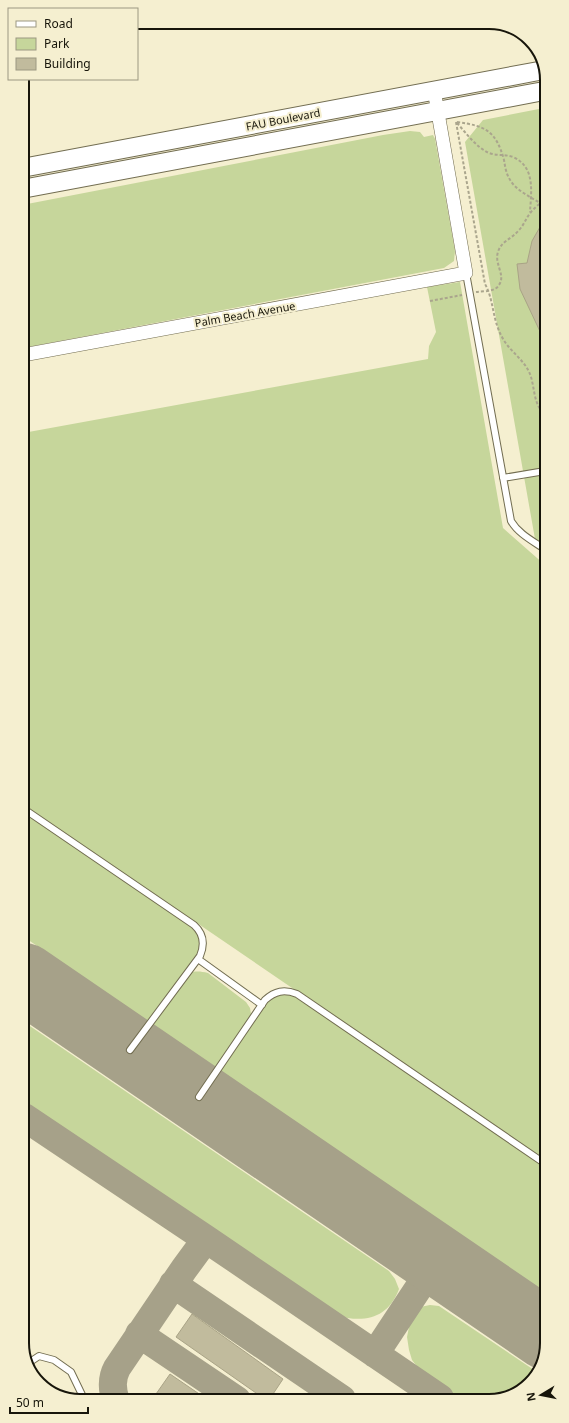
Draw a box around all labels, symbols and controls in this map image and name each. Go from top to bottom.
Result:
legend [8,8,138,80]
text: Road [44,15,73,32]
text: Park [44,35,70,52]
text: Building [44,55,91,72]
street label: FAU Boulevard [244,104,322,134]
street label: Palm Beach Avenue [194,298,296,330]
north arrow [521,1375,561,1415]
scale bar [10,1389,88,1415]
text: N [522,1391,539,1403]
text: 50 m [16,1394,44,1411]

